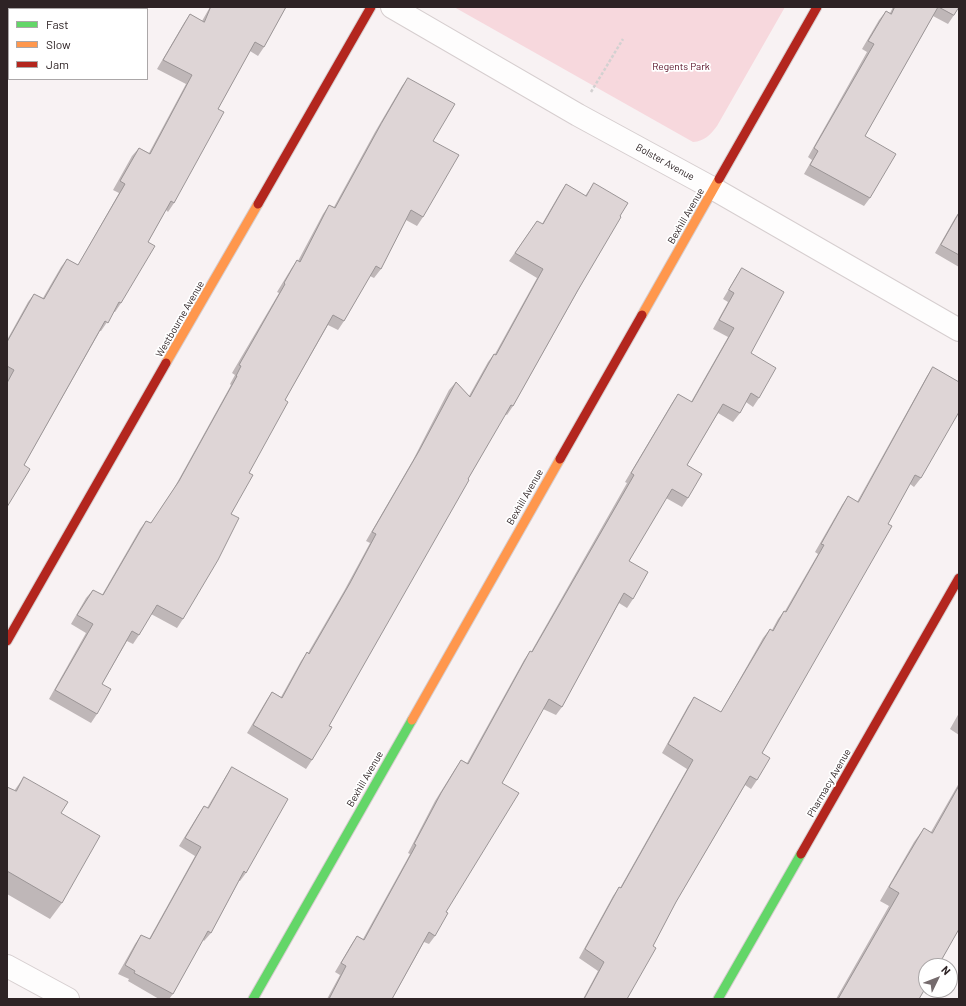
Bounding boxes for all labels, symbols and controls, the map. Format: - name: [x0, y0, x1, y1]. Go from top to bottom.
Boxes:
- legend: [8, 8, 148, 80]
- text: Fast: [46, 17, 69, 31]
- text: Slow: [46, 37, 71, 51]
- text: Jam: [46, 57, 69, 71]
- park label: Regents Park: [652, 61, 710, 73]
- street label: Bolster Avenue: [634, 141, 696, 183]
- street label: Bexhill Avenue: [665, 186, 707, 246]
- street label: Westbourne Avenue: [153, 279, 207, 359]
- street label: Bexhill Avenue: [504, 467, 546, 527]
- street label: Pharmacy Avenue: [805, 747, 853, 819]
- street label: Bexhill Avenue: [344, 749, 386, 809]
- north arrow: [918, 958, 958, 998]
- text: N: [939, 963, 954, 977]

